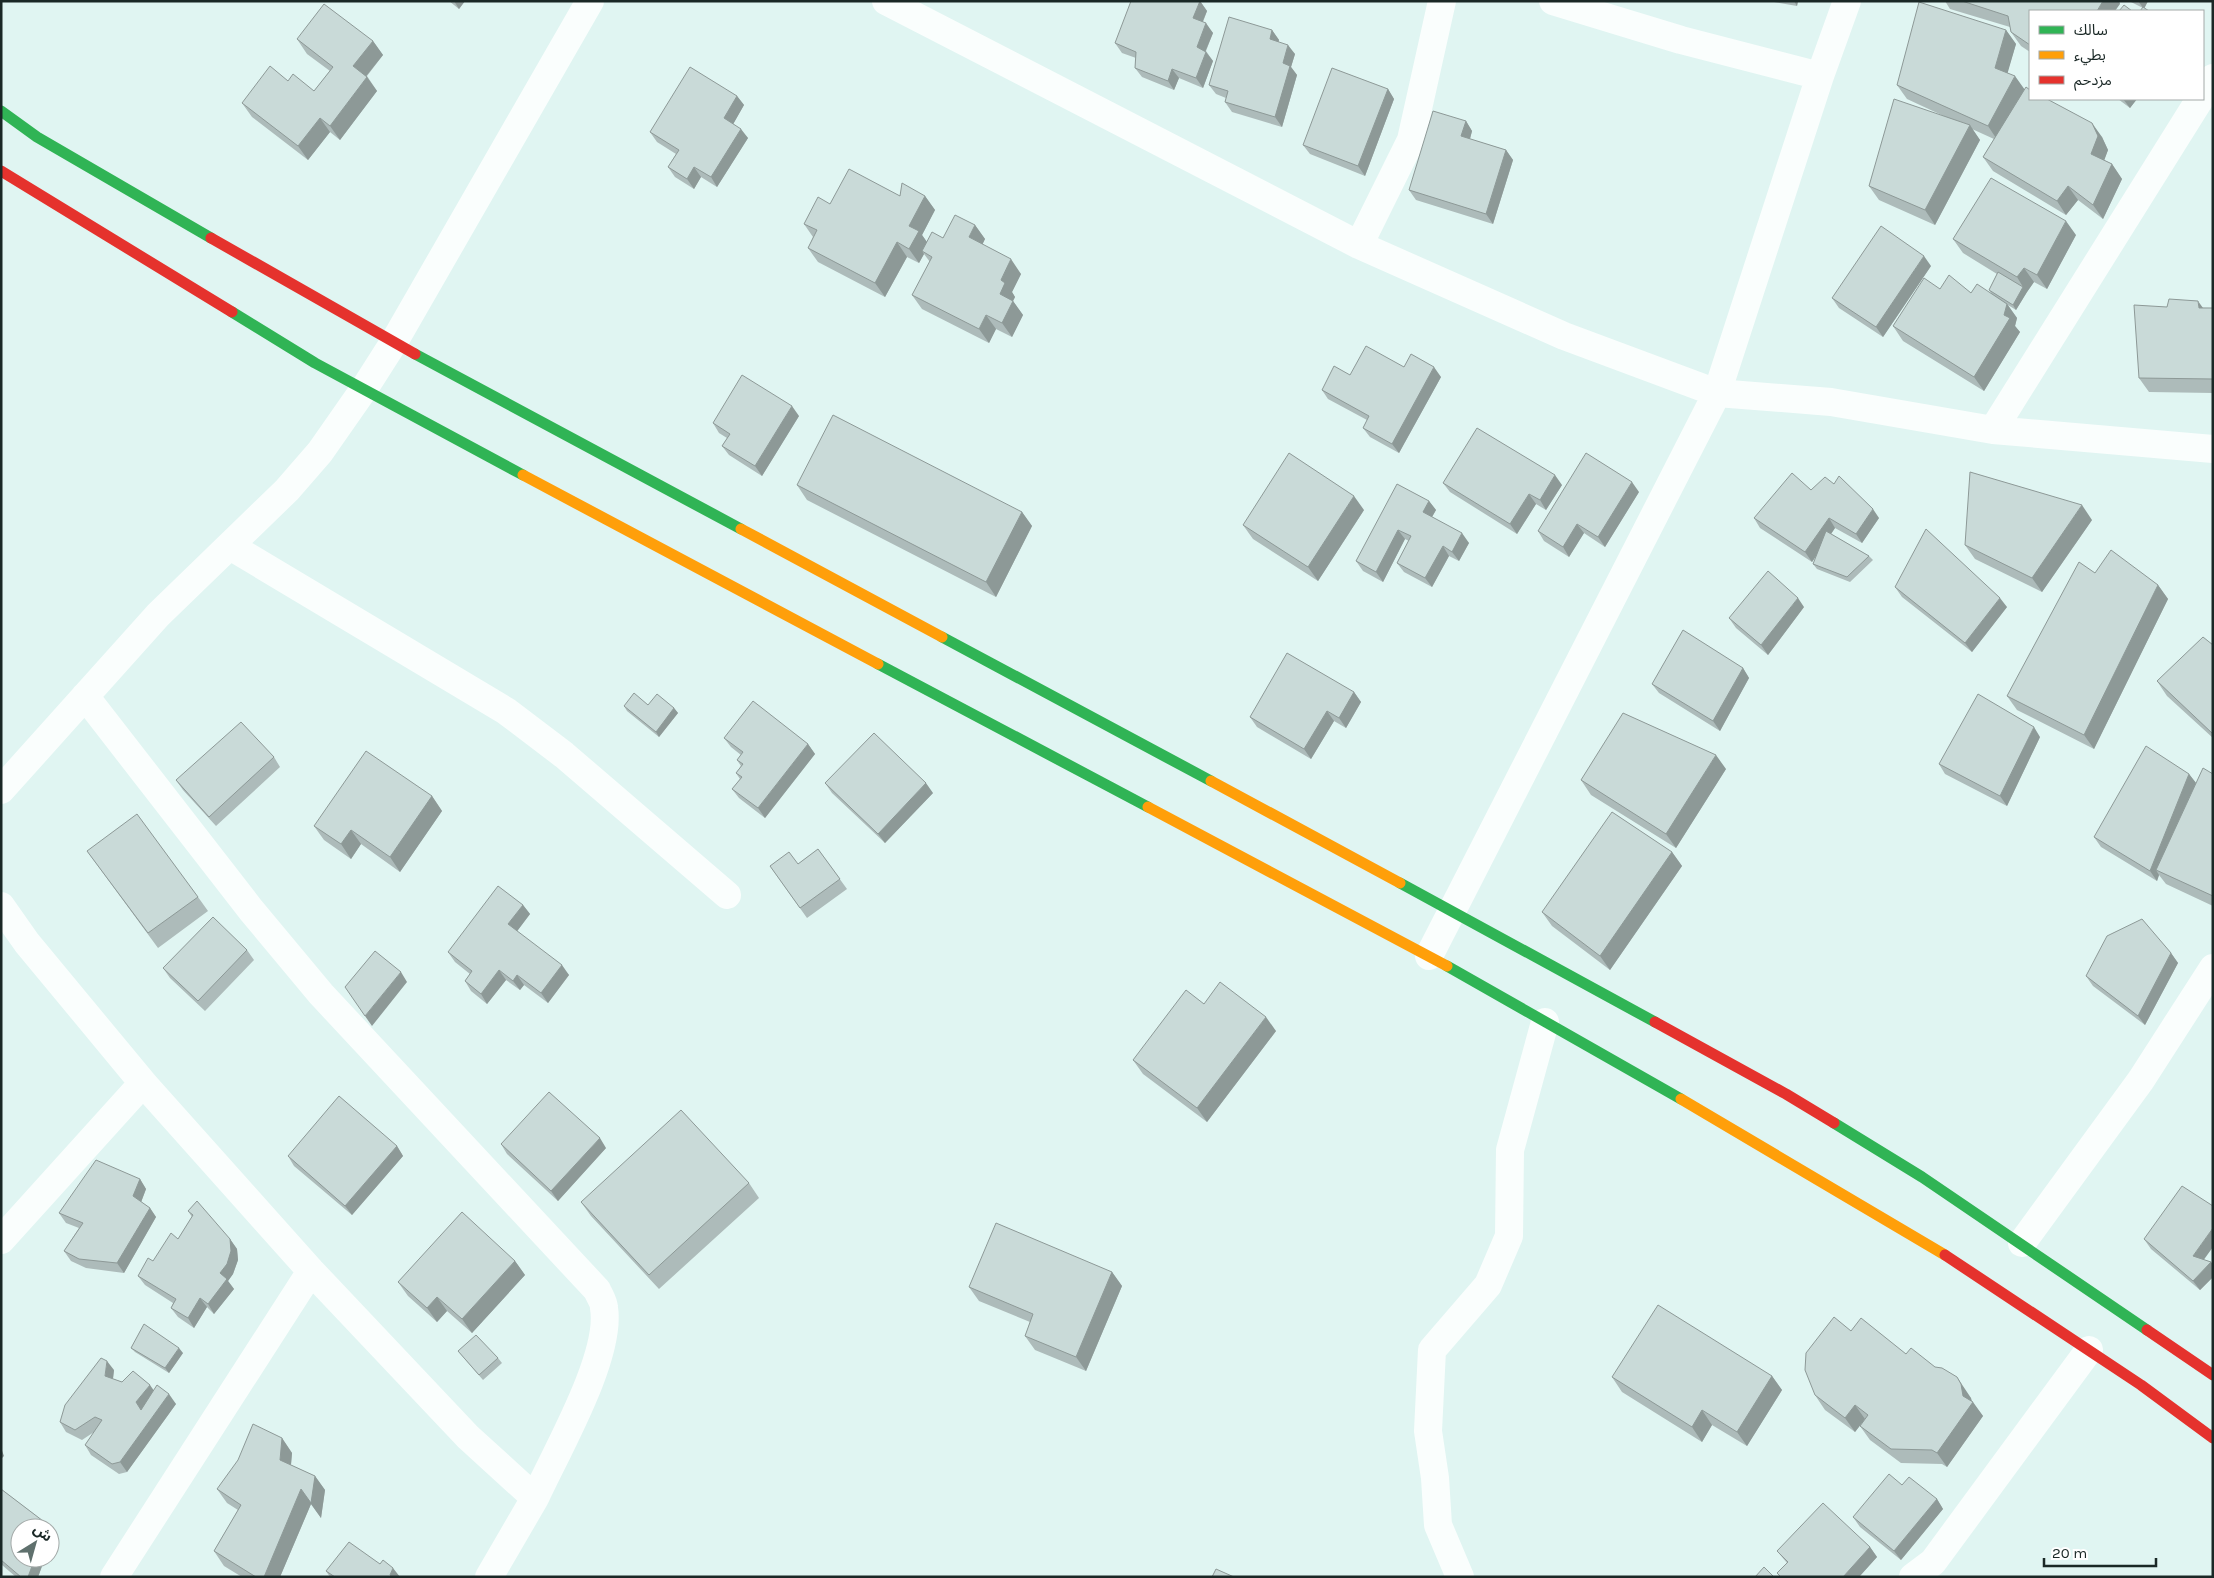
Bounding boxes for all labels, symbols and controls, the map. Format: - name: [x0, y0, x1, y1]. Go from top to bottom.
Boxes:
- legend: [2029, 10, 2204, 100]
- text: سالك: [2074, 21, 2108, 39]
- text: بطيء: [2074, 46, 2106, 66]
- text: مزدحم: [2074, 71, 2112, 91]
- north arrow: [10, 1518, 60, 1568]
- text: ش: [30, 1520, 55, 1546]
- scale bar: [2044, 1536, 2156, 1568]
- text: 20 m: [2052, 1544, 2087, 1562]

